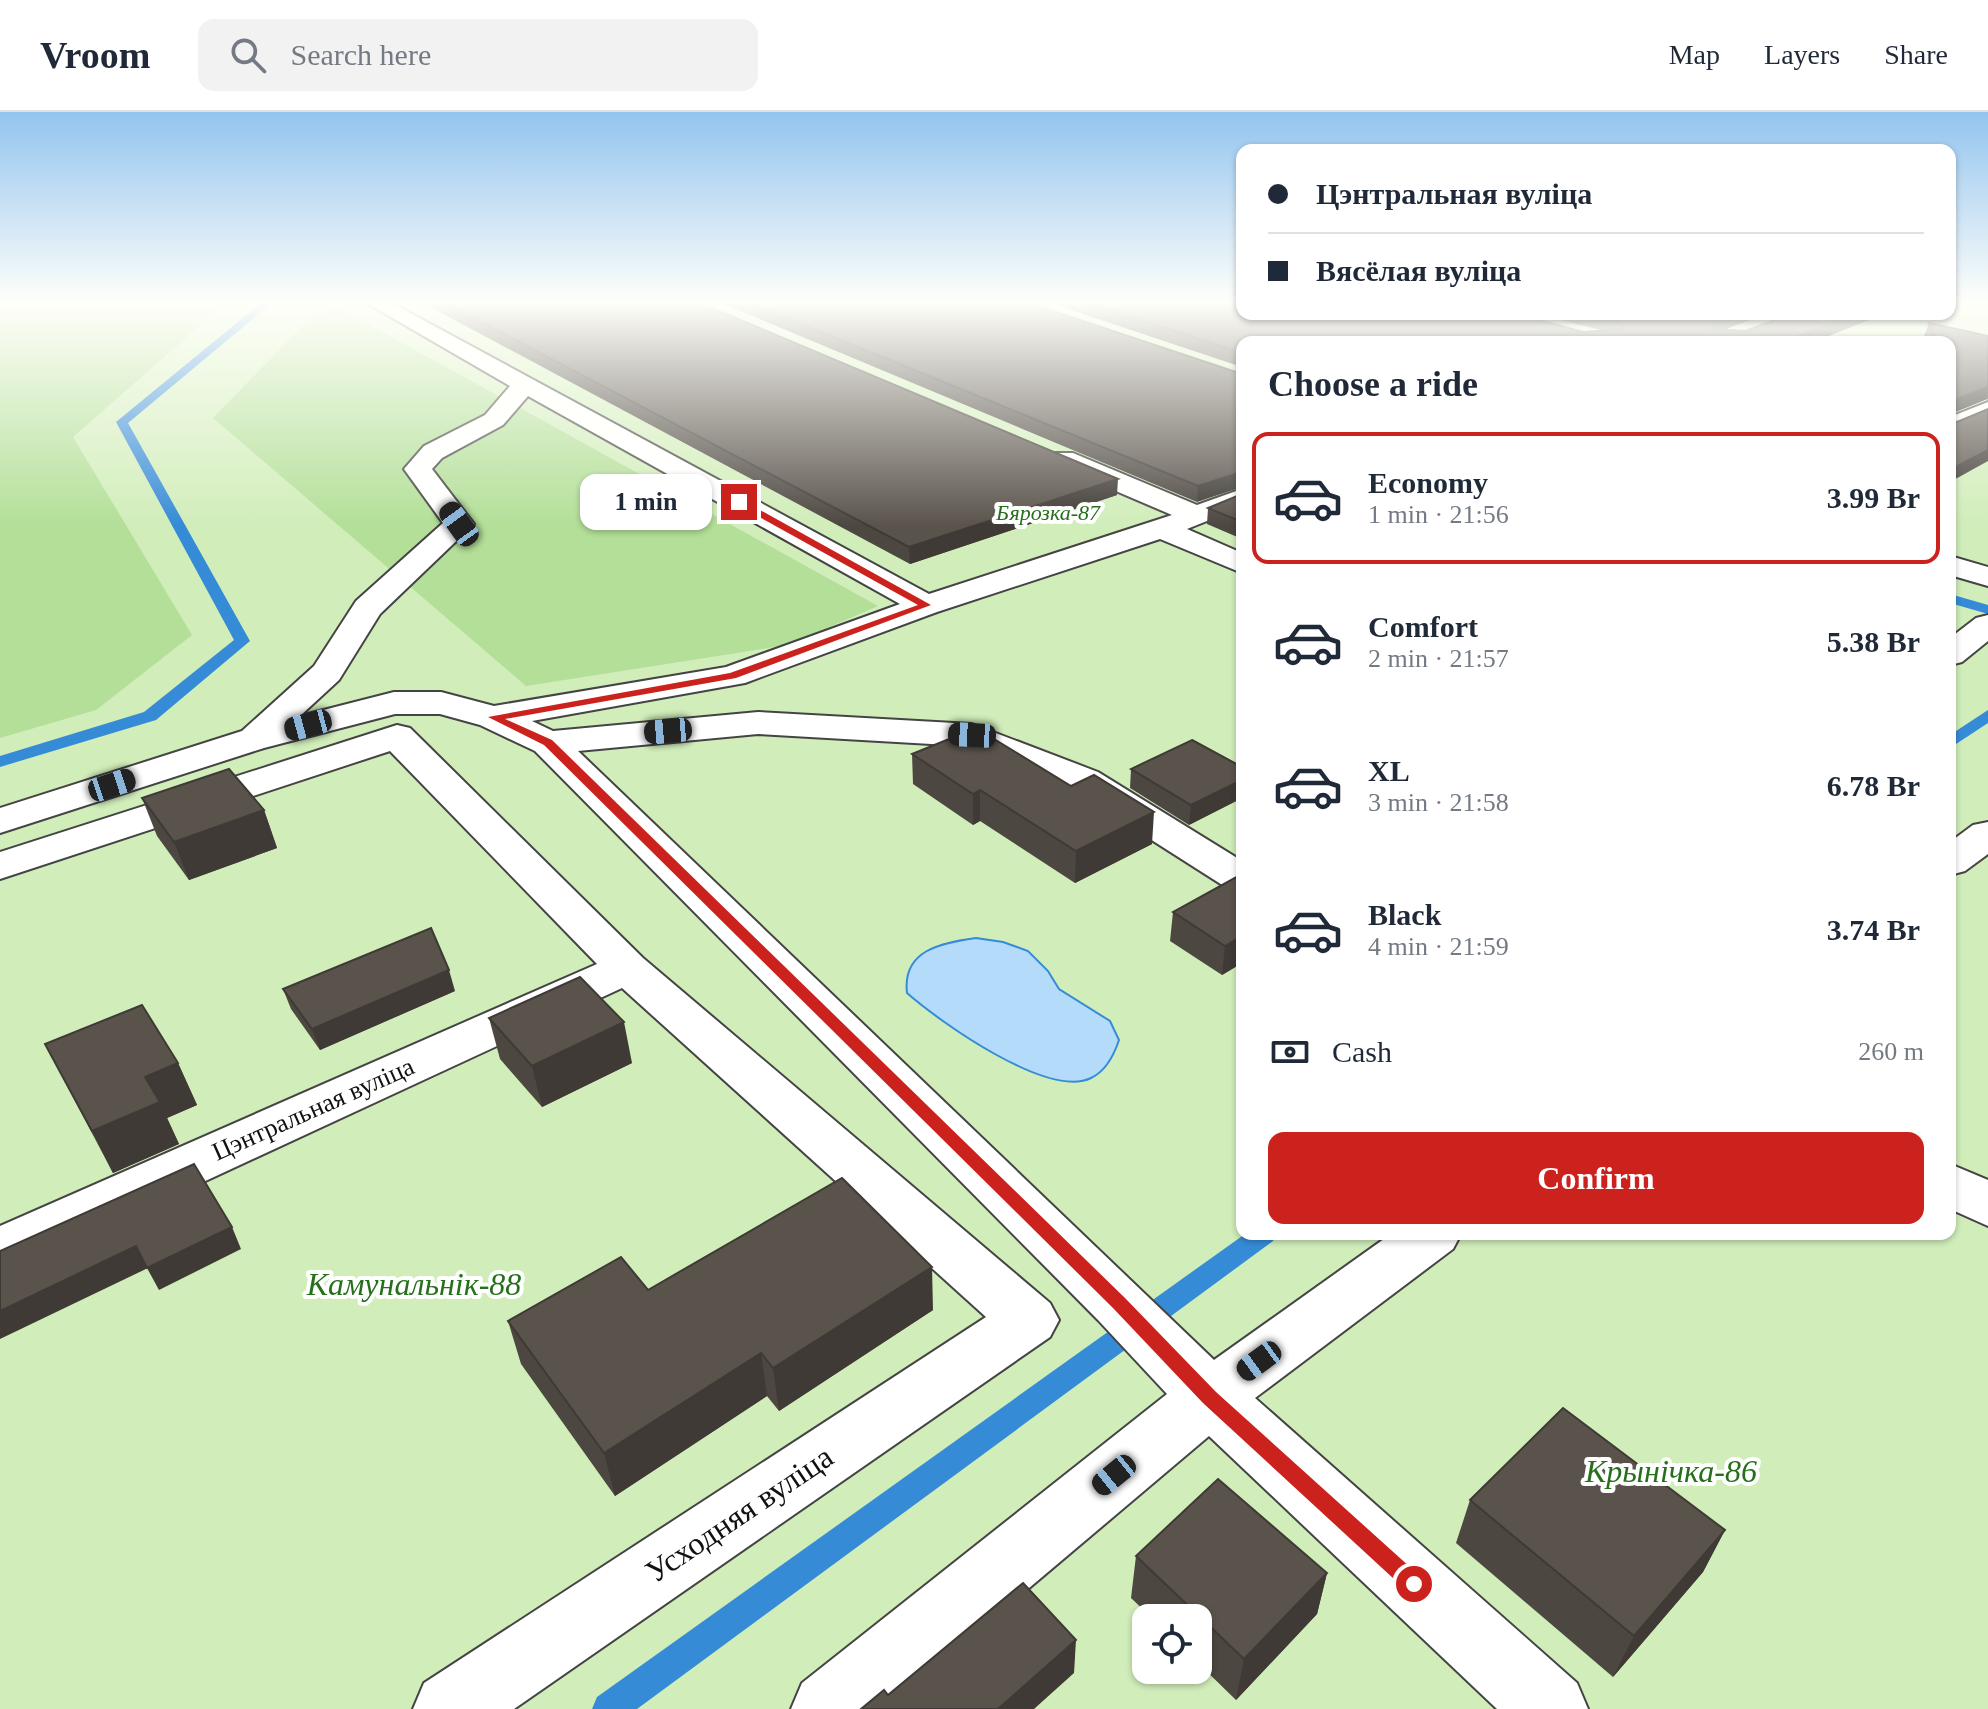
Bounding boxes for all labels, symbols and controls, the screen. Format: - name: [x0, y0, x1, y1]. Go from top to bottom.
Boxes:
- search box: [198, 19, 758, 91]
- icon: search: [226, 33, 270, 77]
- text: Vroom: [40, 34, 150, 76]
- text: Search here: [290, 38, 431, 71]
- text: Map: [1669, 39, 1720, 70]
- text: Layers: [1764, 39, 1840, 70]
- text: Share: [1884, 39, 1948, 70]
- text: Цэнтральная вуліца: [1316, 177, 1592, 210]
- text: Вясёлая вуліца: [1316, 254, 1521, 287]
- text: Choose a ride: [1268, 364, 1478, 404]
- icon: car: [1272, 462, 1344, 534]
- text: Economy: [1368, 466, 1488, 499]
- callout: 1 min: [579, 474, 711, 530]
- text: 3.99 Br: [1827, 481, 1920, 514]
- route end: [721, 484, 757, 520]
- text: 1 min: [615, 487, 677, 516]
- car: [435, 498, 483, 550]
- park label: Бярозка-87: [995, 500, 1101, 525]
- text: 1 min · 21:56: [1368, 500, 1509, 529]
- icon: car: [1272, 606, 1344, 678]
- text: Comfort: [1368, 610, 1478, 643]
- text: 5.38 Br: [1827, 625, 1920, 658]
- text: 2 min · 21:57: [1368, 644, 1509, 673]
- car: [282, 707, 334, 743]
- car: [643, 717, 693, 745]
- car: [947, 722, 997, 748]
- icon: car: [1272, 750, 1344, 822]
- text: XL: [1368, 754, 1410, 787]
- car: [85, 766, 139, 804]
- text: 6.78 Br: [1827, 769, 1920, 802]
- text: 3 min · 21:58: [1368, 788, 1509, 817]
- icon: car: [1272, 894, 1344, 966]
- text: Black: [1368, 898, 1441, 931]
- text: 3.74 Br: [1827, 913, 1920, 946]
- text: 4 min · 21:59: [1368, 932, 1509, 961]
- icon: cash: [1268, 1030, 1312, 1074]
- text: Cash: [1332, 1035, 1392, 1068]
- text: 260 m: [1858, 1037, 1924, 1066]
- street label: Цэнтральная вуліца: [208, 1051, 419, 1167]
- button: Confirm: [1268, 1132, 1924, 1224]
- park label: Камунальнік-88: [306, 1266, 521, 1302]
- car: [1233, 1337, 1285, 1385]
- street label: Усходняя вуліца: [639, 1438, 839, 1590]
- car: [1088, 1451, 1140, 1499]
- park label: Крынічка-86: [1584, 1453, 1757, 1489]
- route start: [1396, 1566, 1432, 1602]
- map controls: [1132, 1604, 1212, 1684]
- button: locate: [1132, 1604, 1212, 1684]

